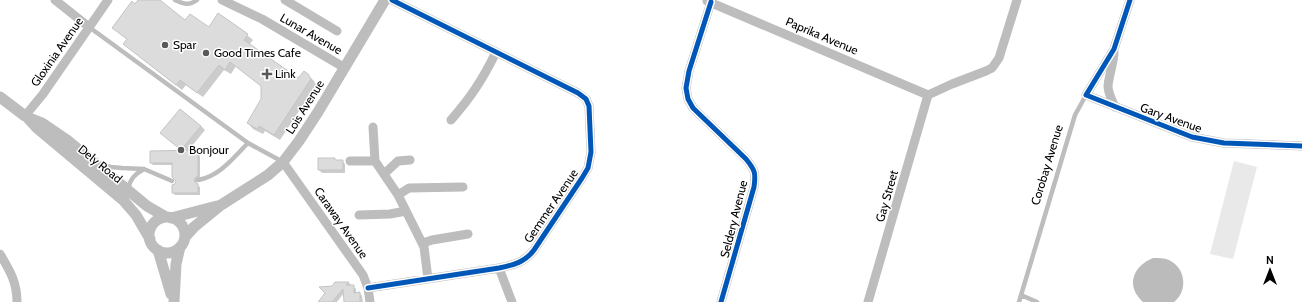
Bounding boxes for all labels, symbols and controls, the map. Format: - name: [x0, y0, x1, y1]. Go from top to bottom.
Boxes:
- street label: Lunar Avenue: [278, 10, 345, 57]
- street label: Gloxinia Avenue: [27, 14, 86, 89]
- street label: Paprika Avenue: [784, 14, 861, 58]
- place label: Spar: [173, 37, 196, 52]
- marker: Spar: [160, 40, 170, 50]
- place label: Good Times Cafe: [214, 45, 301, 60]
- marker: Good Times Cafe: [201, 48, 211, 58]
- place label: Link: [275, 66, 296, 81]
- marker: Link: [262, 69, 272, 79]
- street label: Lois Avenue: [282, 77, 327, 136]
- street label: Gary Avenue: [1138, 99, 1204, 136]
- street label: Corobay Avenue: [1027, 123, 1066, 207]
- street label: Dely Road: [75, 141, 125, 186]
- place label: Bonjour: [189, 142, 229, 157]
- marker: Bonjour: [176, 145, 186, 155]
- street label: Gemmer Avenue: [520, 166, 581, 246]
- street label: Gay Street: [872, 168, 901, 223]
- street label: Seldery Avenue: [717, 179, 750, 259]
- street label: Caraway Avenue: [311, 184, 371, 261]
- north arrow: [1250, 250, 1290, 290]
- text: N: [1266, 253, 1274, 267]

